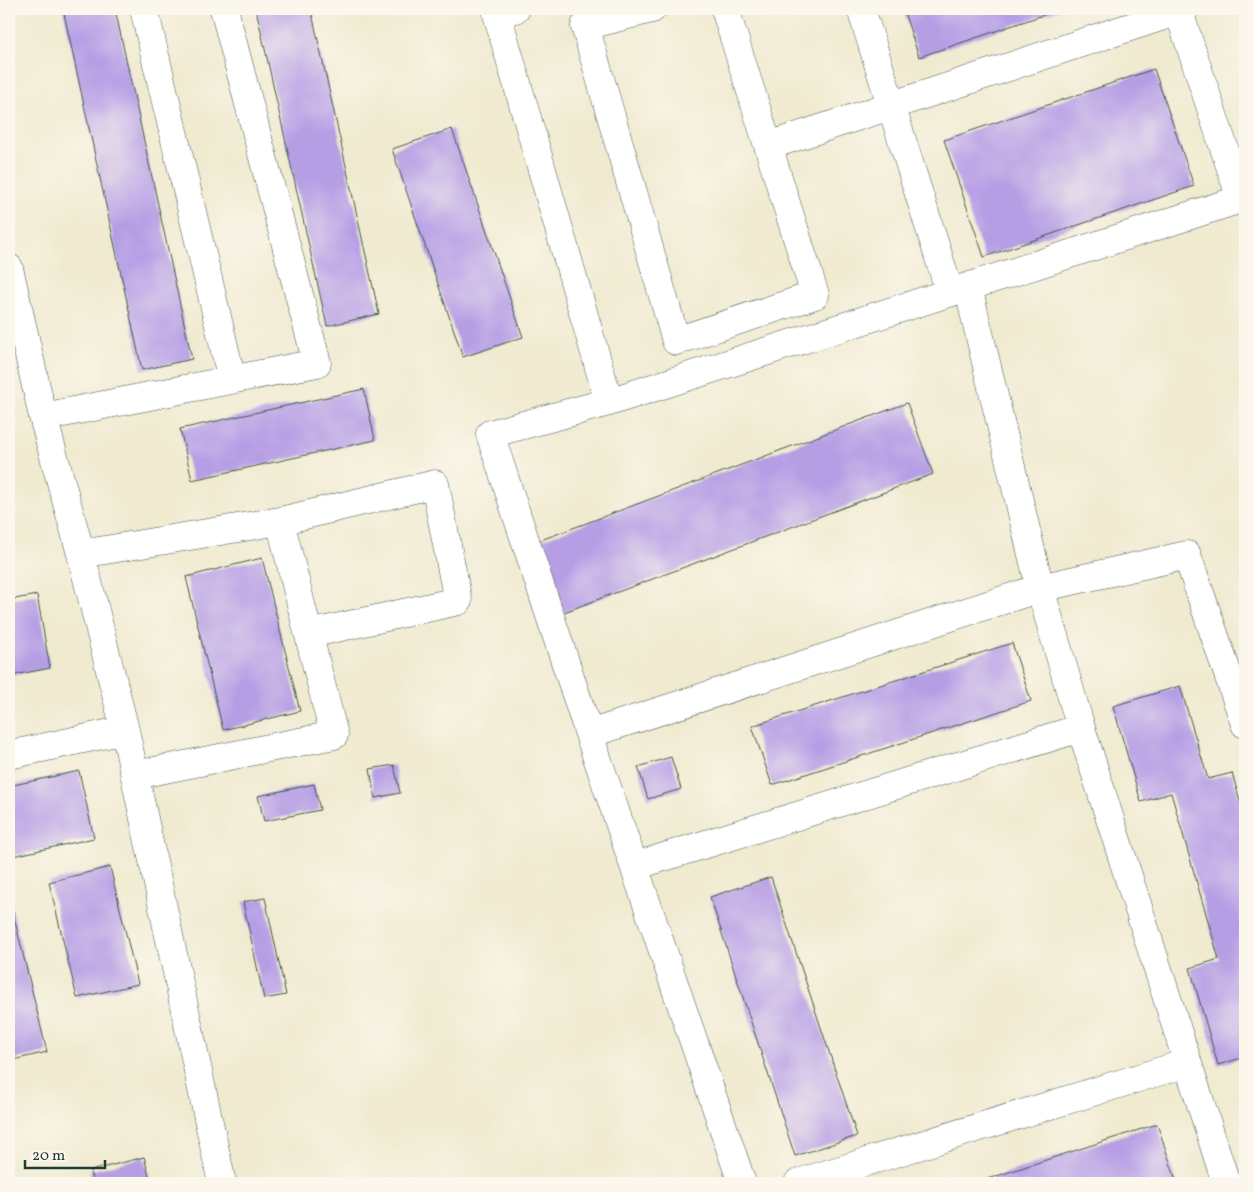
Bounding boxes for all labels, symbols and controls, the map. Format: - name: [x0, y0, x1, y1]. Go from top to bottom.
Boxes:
- scale bar: [25, 1137, 105, 1169]
- text: 20 m: [32, 1146, 65, 1167]

